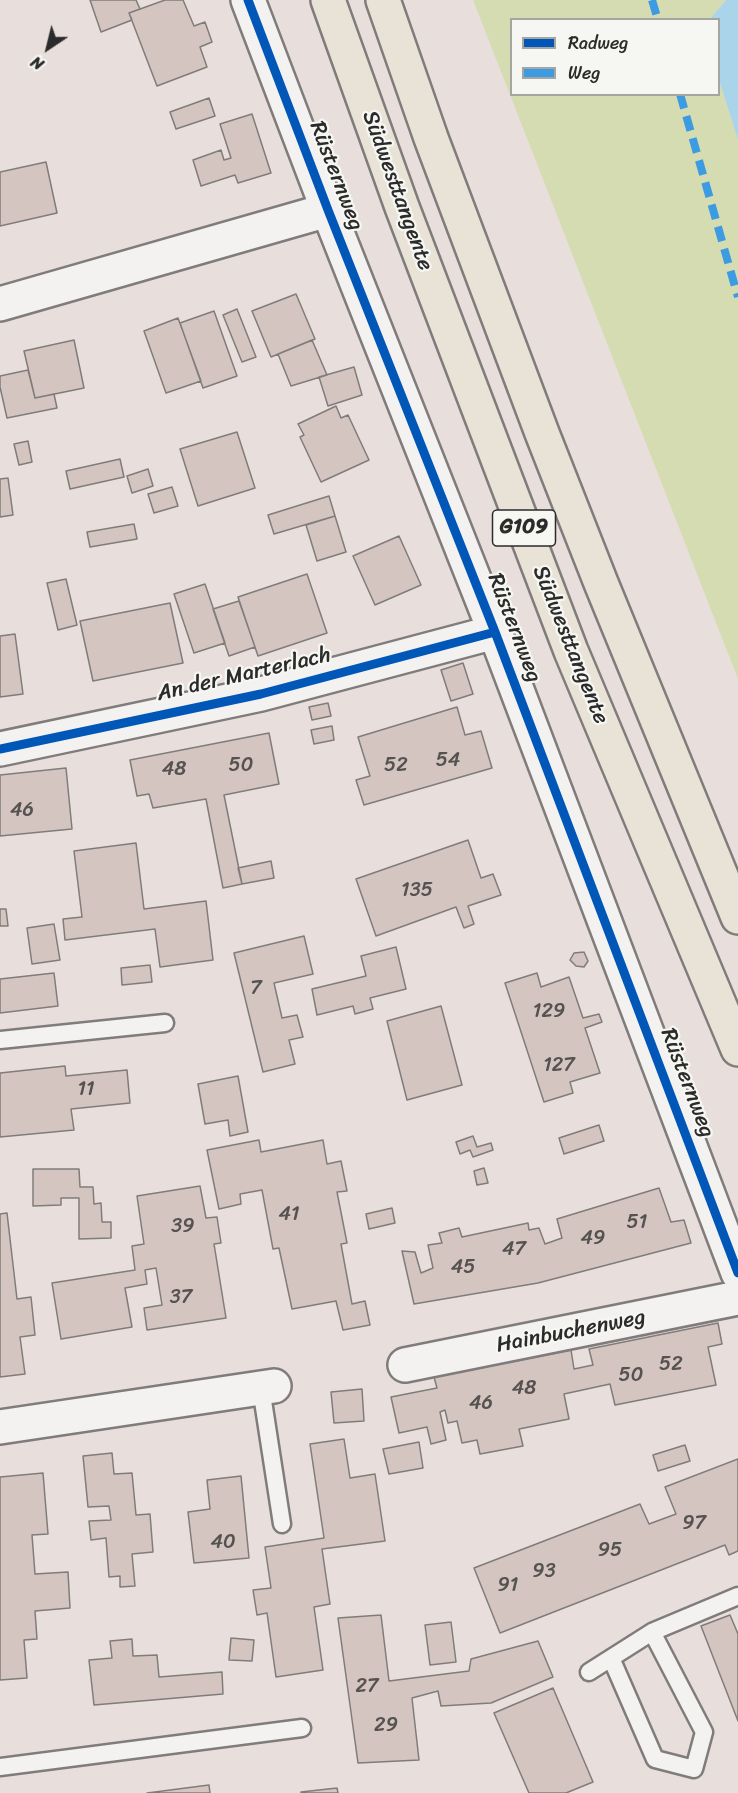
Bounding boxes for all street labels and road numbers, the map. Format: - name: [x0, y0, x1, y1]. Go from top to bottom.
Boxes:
- street label: Südwesttangente: [356, 107, 438, 275]
- street label: Rüsternweg: [303, 118, 369, 234]
- road number: G109: [492, 510, 556, 546]
- street label: Südwesttangente: [526, 562, 614, 728]
- street label: Rüsternweg: [481, 570, 547, 686]
- street label: An der Marterlach: [155, 642, 333, 708]
- street label: Rüsternweg: [654, 1025, 720, 1141]
- street label: Hainbuchenweg: [494, 1305, 648, 1359]

